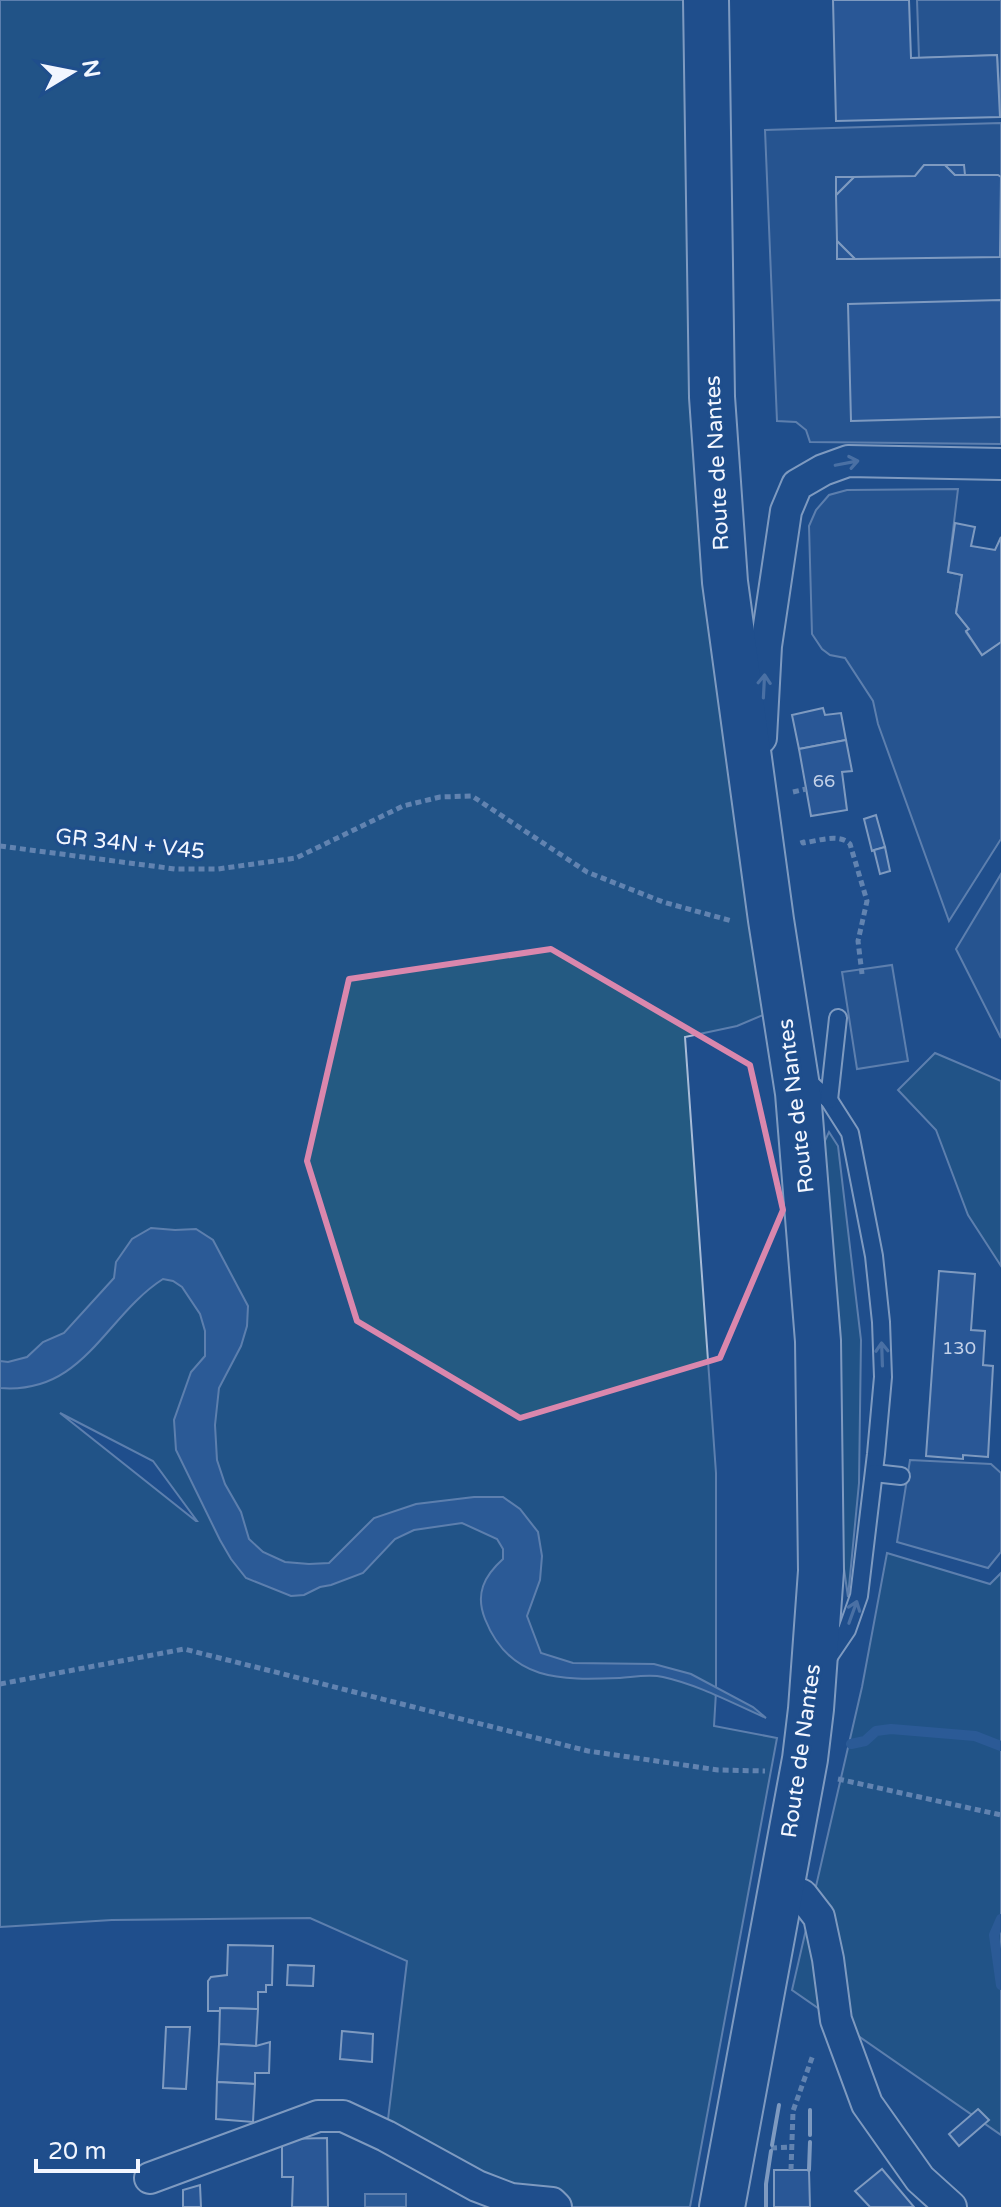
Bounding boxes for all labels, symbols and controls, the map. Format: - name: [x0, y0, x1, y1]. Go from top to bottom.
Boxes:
- north arrow: [32, 32, 112, 112]
- text: N: [76, 58, 105, 80]
- street label: Route de Nantes: [699, 375, 735, 551]
- one-way arrow: [833, 455, 859, 470]
- one-way arrow: [757, 673, 772, 700]
- house number: 66: [813, 770, 835, 792]
- street label: GR 34N + V45: [54, 823, 206, 865]
- street label: Route de Nantes: [772, 1017, 820, 1195]
- house number: 130: [942, 1337, 976, 1359]
- one-way arrow: [875, 1341, 890, 1368]
- one-way arrow: [847, 1600, 861, 1625]
- street label: Route de Nantes: [776, 1662, 826, 1840]
- scale bar: [36, 2123, 138, 2173]
- text: 20 m: [48, 2137, 106, 2166]

